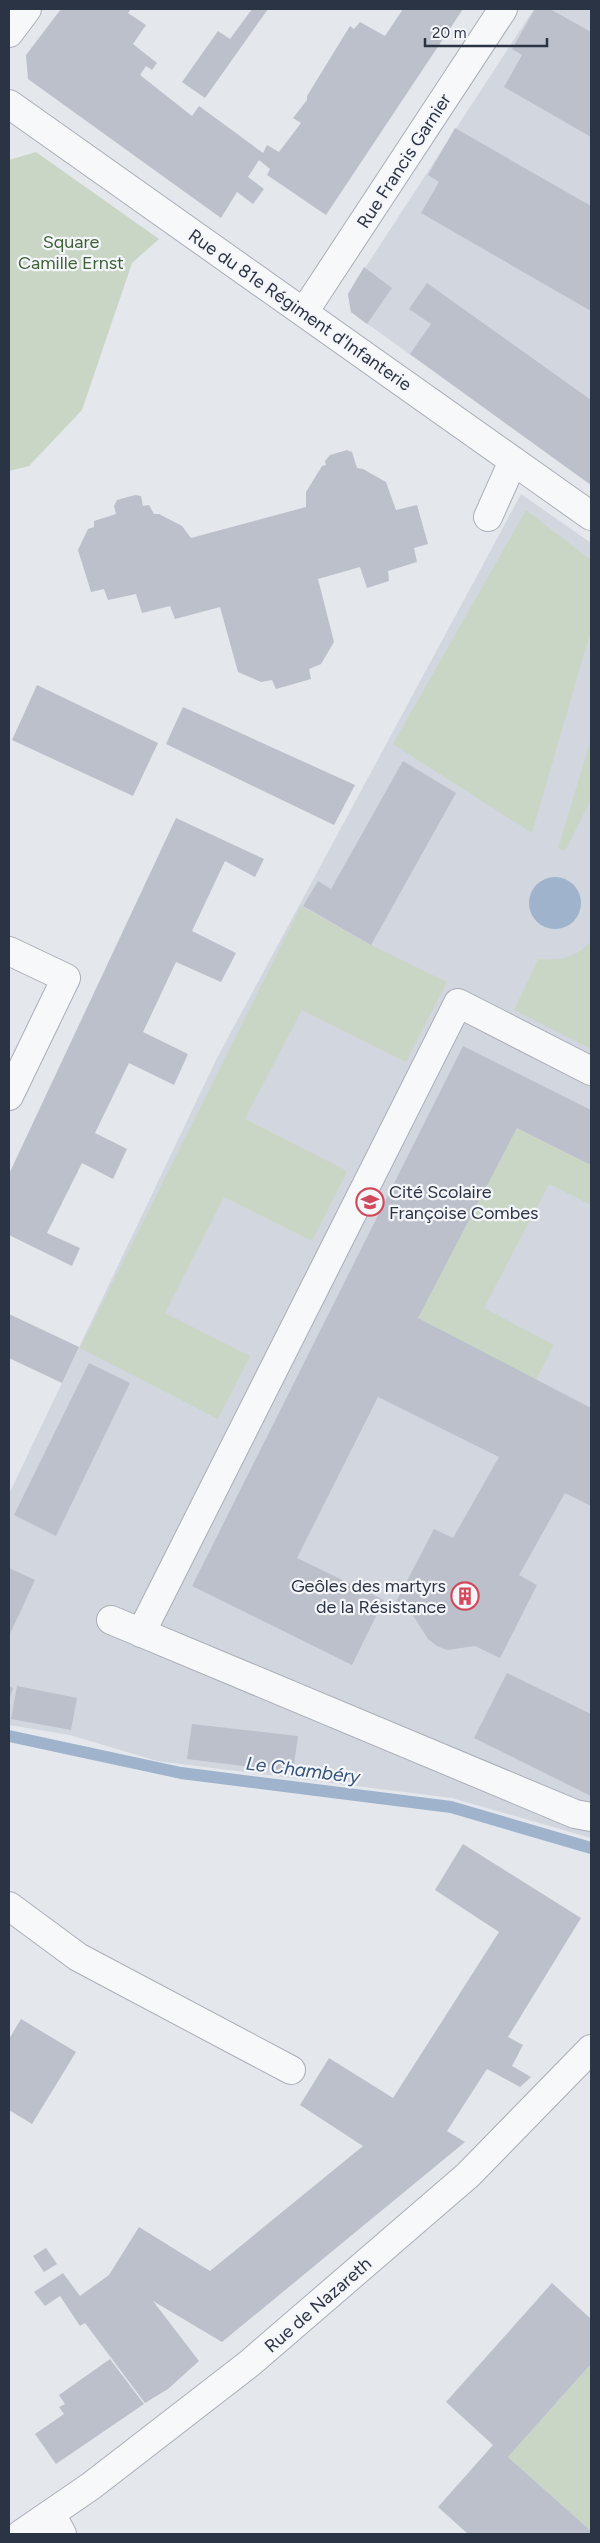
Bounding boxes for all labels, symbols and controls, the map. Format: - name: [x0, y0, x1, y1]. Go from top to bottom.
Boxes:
- scale bar: [425, 15, 548, 47]
- text: 20 m: [432, 24, 466, 42]
- street label: Rue Francis Garnier: [352, 89, 456, 233]
- street label: Rue du 81e Régiment d'Infanterie: [184, 224, 416, 396]
- park label: Square Camille Ernst: [18, 231, 124, 274]
- place label: Cité Scolaire Françoise Combes: [389, 1181, 538, 1224]
- school or university icon: Cité Scolaire Françoise Combes: [355, 1187, 385, 1217]
- place label: Geôles des martyrs de la Résistance: [291, 1575, 446, 1618]
- building icon: Geôles des martyrs de la Résistance: [450, 1581, 480, 1611]
- water label: Le Chambéry: [245, 1752, 362, 1789]
- street label: Rue de Nazareth: [260, 2253, 376, 2357]

